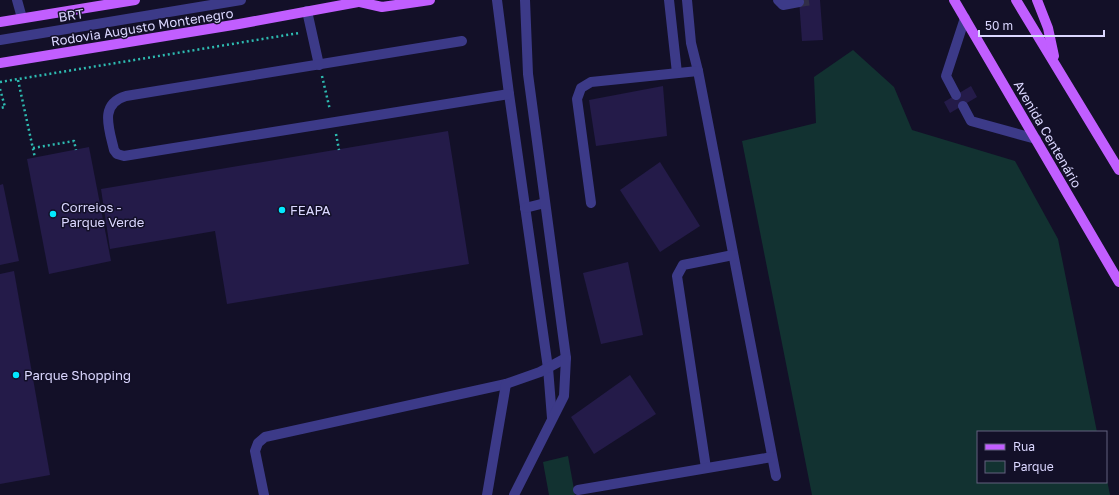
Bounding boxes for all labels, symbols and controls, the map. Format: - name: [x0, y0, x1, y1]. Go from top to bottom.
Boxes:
- street label: Rodovia Augusto Montenegro: [50, 5, 235, 49]
- street label: BRT: [57, 5, 85, 25]
- scale bar: [979, 12, 1104, 38]
- text: 50 m: [985, 18, 1013, 33]
- street label: Avenida Centenário: [1011, 77, 1085, 191]
- place label: Correios - Parque Verde: [61, 199, 144, 230]
- place label: FEAPA: [290, 202, 331, 218]
- marker: FEAPA: [277, 205, 287, 215]
- marker: Correios - Parque Verde: [48, 209, 58, 219]
- place label: Parque Shopping: [24, 367, 131, 383]
- marker: Parque Shopping: [11, 370, 21, 380]
- legend: [977, 431, 1107, 483]
- text: Rua: [1013, 439, 1035, 454]
- text: Parque: [1013, 459, 1054, 474]

